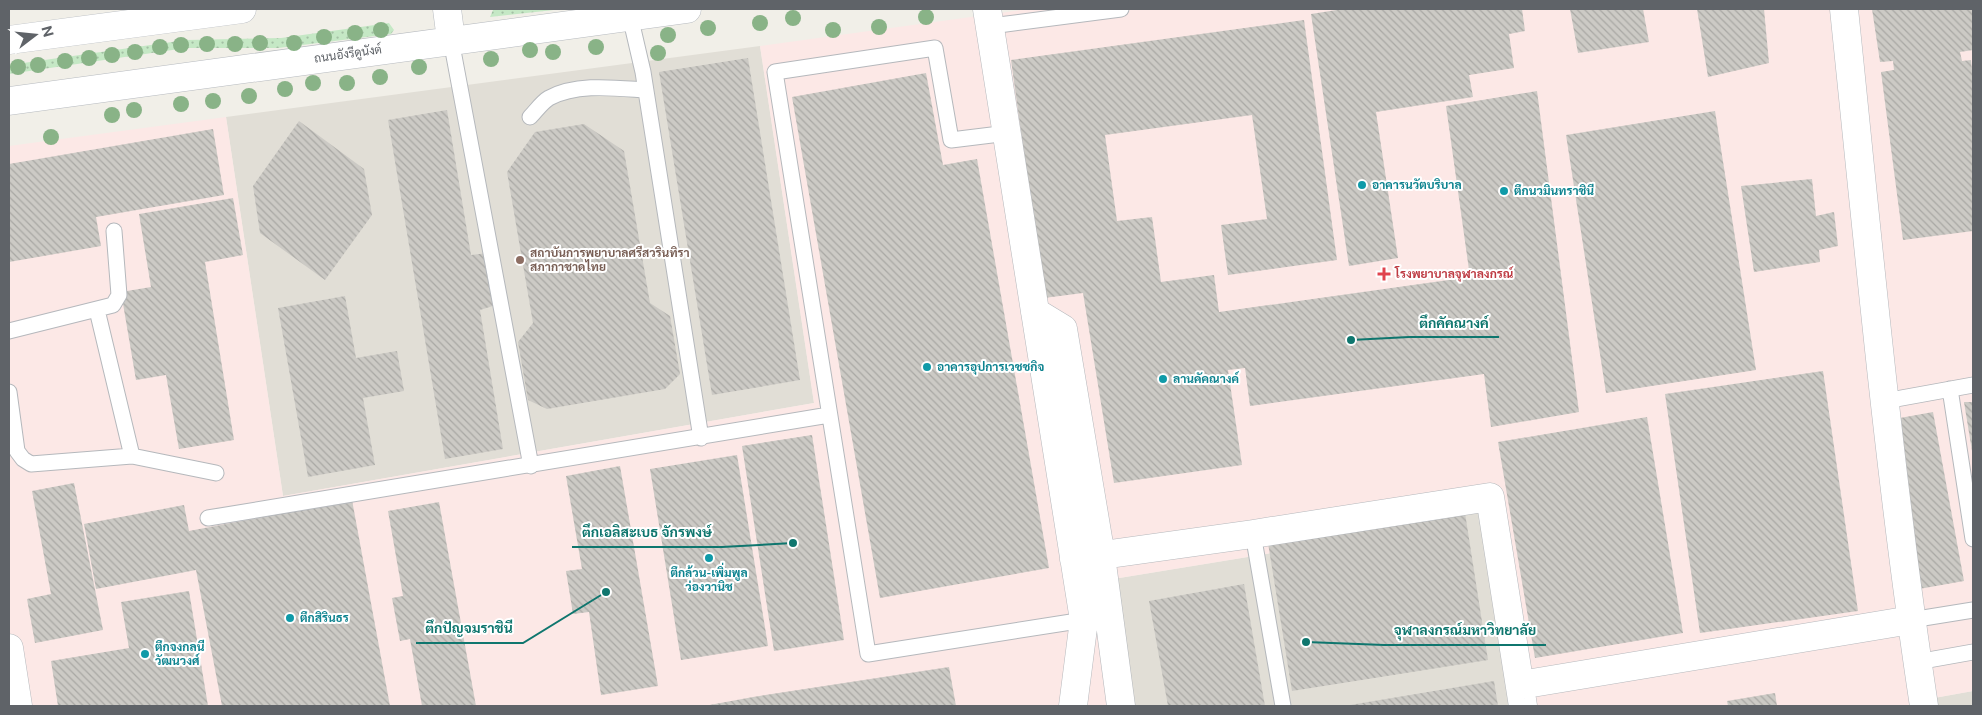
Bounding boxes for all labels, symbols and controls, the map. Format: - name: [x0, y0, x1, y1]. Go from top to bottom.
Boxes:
- north arrow: [10, 10, 60, 60]
- text: N: [38, 24, 57, 39]
- street label: ถนนอังรีดูนังต์: [313, 41, 383, 67]
- place label: อาคารนวัตบริบาล: [1372, 178, 1462, 192]
- marker: อาคารนวัตบริบาล: [1356, 179, 1368, 191]
- place label: ตึกนวมินทราชินี: [1514, 183, 1594, 198]
- marker: ตึกนวมินทราชินี: [1498, 185, 1510, 197]
- place label: สถาบันการพยาบาลศรีสวรินทิรา สภากาชาดไทย: [530, 245, 690, 274]
- marker: สถาบันการพยาบาลศรีสวรินทิรา สภากาชาดไทย: [514, 254, 526, 266]
- place label: โรงพยาบาลจุฬาลงกรณ์: [1394, 266, 1514, 282]
- marker: โรงพยาบาลจุฬาลงกรณ์: [1377, 267, 1391, 281]
- callout: ตึกคัคณางค์: [1409, 308, 1499, 337]
- text: ตึกคัคณางค์: [1419, 314, 1490, 331]
- place label: อาคารอุปการเวชชกิจ: [937, 360, 1045, 375]
- marker: อาคารอุปการเวชชกิจ: [921, 361, 933, 373]
- place label: ลานคัคณางค์: [1173, 371, 1240, 386]
- marker: ลานคัคณางค์: [1157, 373, 1169, 385]
- callout: ตึกเอลิสะเบธ จักรพงษ์: [572, 518, 722, 547]
- text: ตึกเอลิสะเบธ จักรพงษ์: [582, 523, 713, 540]
- marker: ตึกล้วน-เพิ่มพูล ว่องวานิช: [703, 552, 715, 564]
- place label: ตึกล้วน-เพิ่มพูล ว่องวานิช: [670, 562, 748, 594]
- place label: ตึกสิรินธร: [300, 611, 349, 625]
- marker: ตึกสิรินธร: [284, 612, 296, 624]
- callout: ตึกปัญจมราชินี: [416, 614, 523, 643]
- callout: จุฬาลงกรณ์มหาวิทยาลัย: [1384, 616, 1546, 645]
- text: ตึกปัญจมราชินี: [425, 619, 513, 637]
- text: จุฬาลงกรณ์มหาวิทยาลัย: [1394, 621, 1536, 641]
- place label: ตึกจงกลนี วัฒนวงศ์: [155, 639, 205, 668]
- marker: ตึกจงกลนี วัฒนวงศ์: [139, 648, 151, 660]

